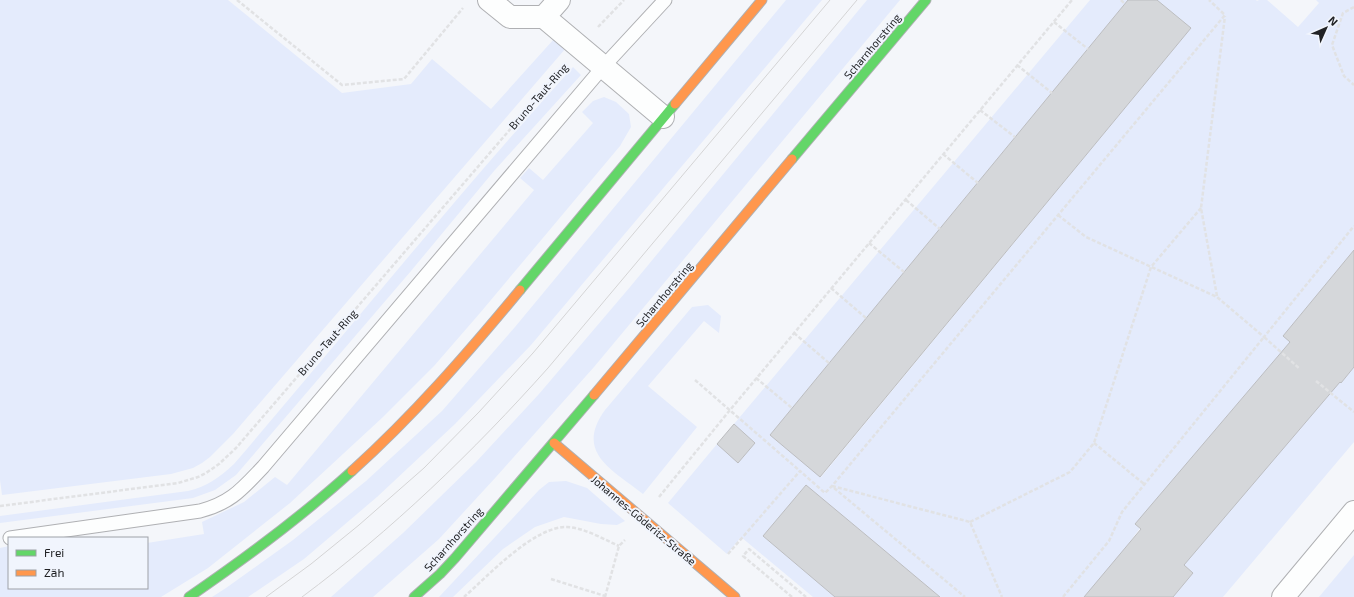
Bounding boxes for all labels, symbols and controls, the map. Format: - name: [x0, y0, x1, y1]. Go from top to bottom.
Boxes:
- north arrow: [1306, 8, 1346, 48]
- street label: Scharnhorstring: [841, 11, 903, 81]
- text: N: [1326, 13, 1341, 28]
- street label: Bruno-Taut-Ring: [506, 60, 570, 132]
- street label: Scharnhorstring: [633, 259, 695, 329]
- street label: Bruno-Taut-Ring: [295, 306, 359, 378]
- street label: Johannes-Göderitz-Straße: [589, 472, 699, 568]
- street label: Scharnhorstring: [421, 504, 485, 574]
- legend: [8, 537, 148, 589]
- text: Frei: [44, 545, 64, 559]
- text: Zäh: [44, 565, 64, 579]

